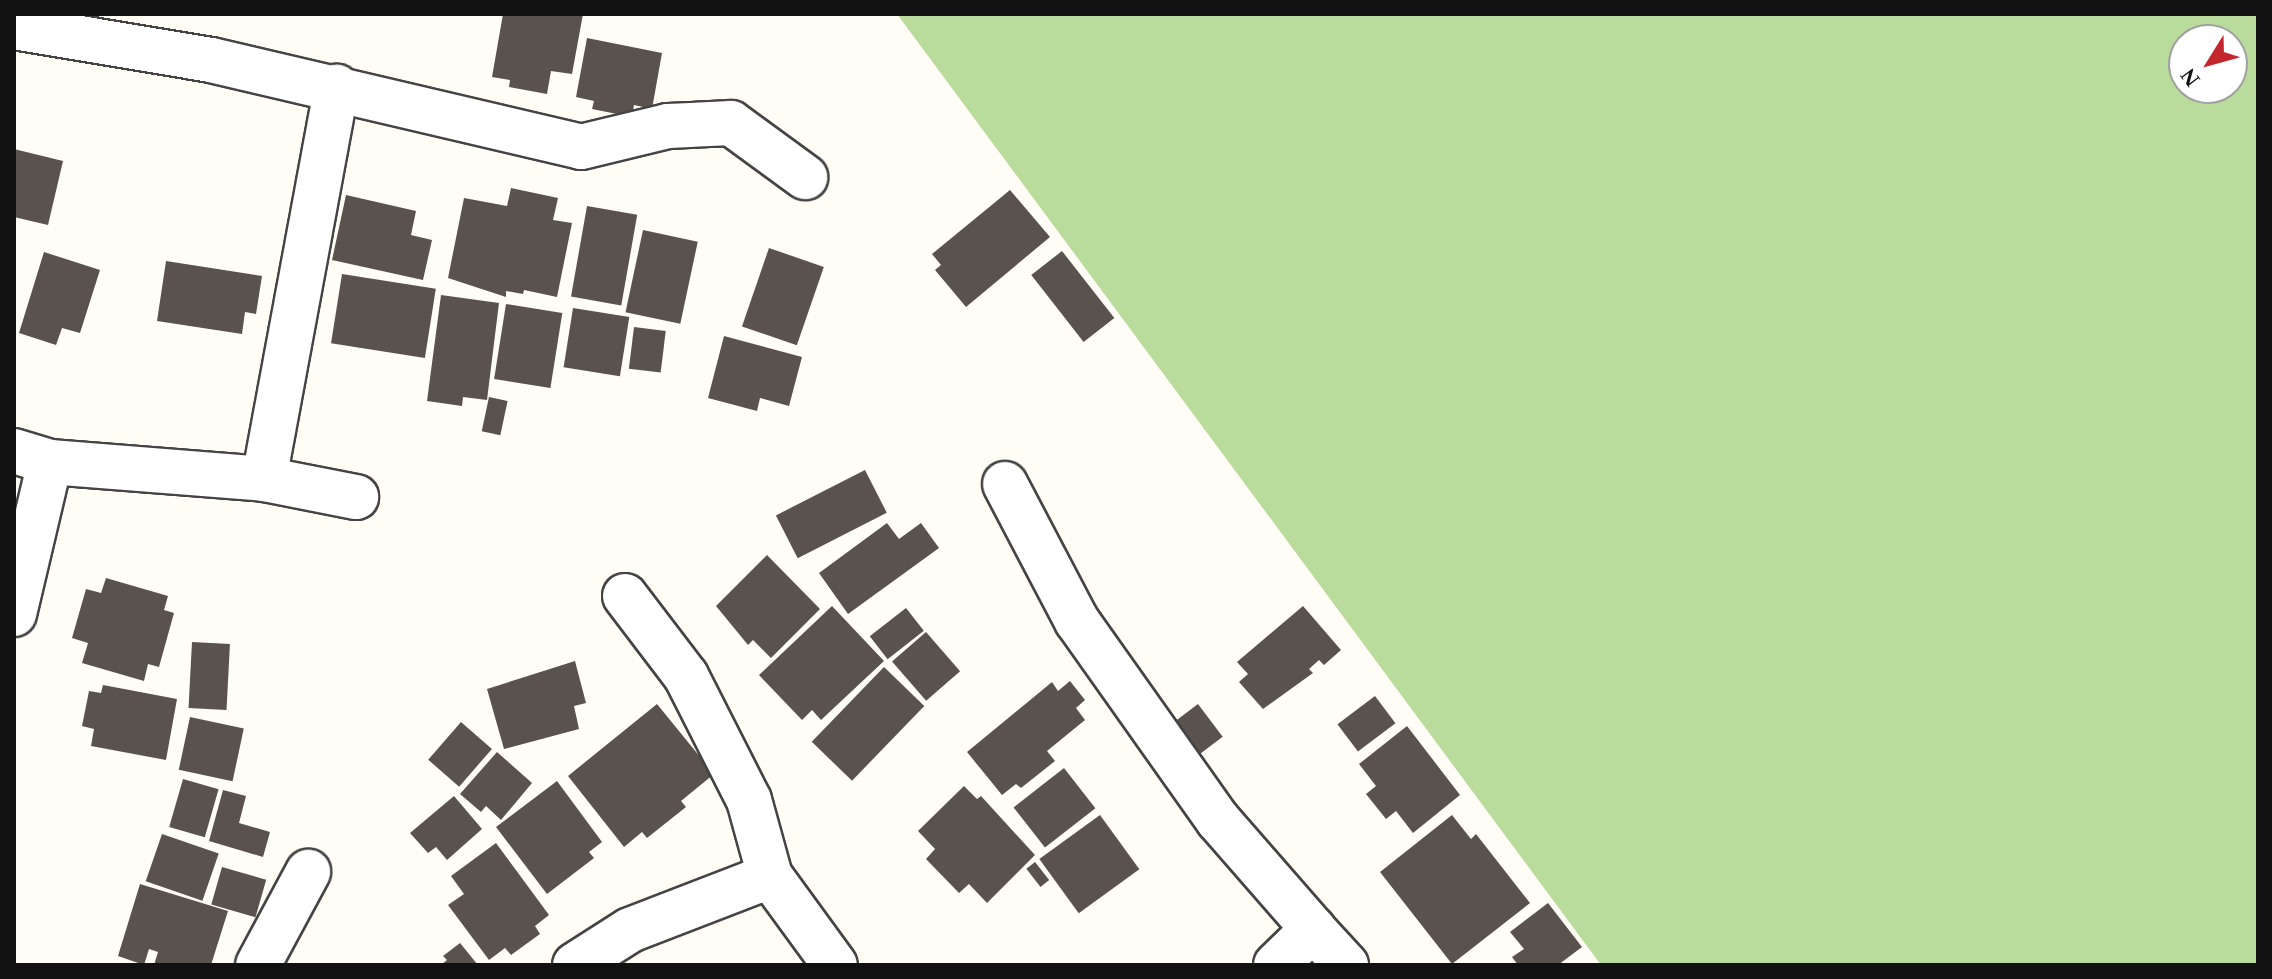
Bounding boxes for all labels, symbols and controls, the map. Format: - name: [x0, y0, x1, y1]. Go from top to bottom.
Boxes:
- north arrow: [2168, 24, 2248, 104]
- text: N: [2175, 64, 2205, 91]

